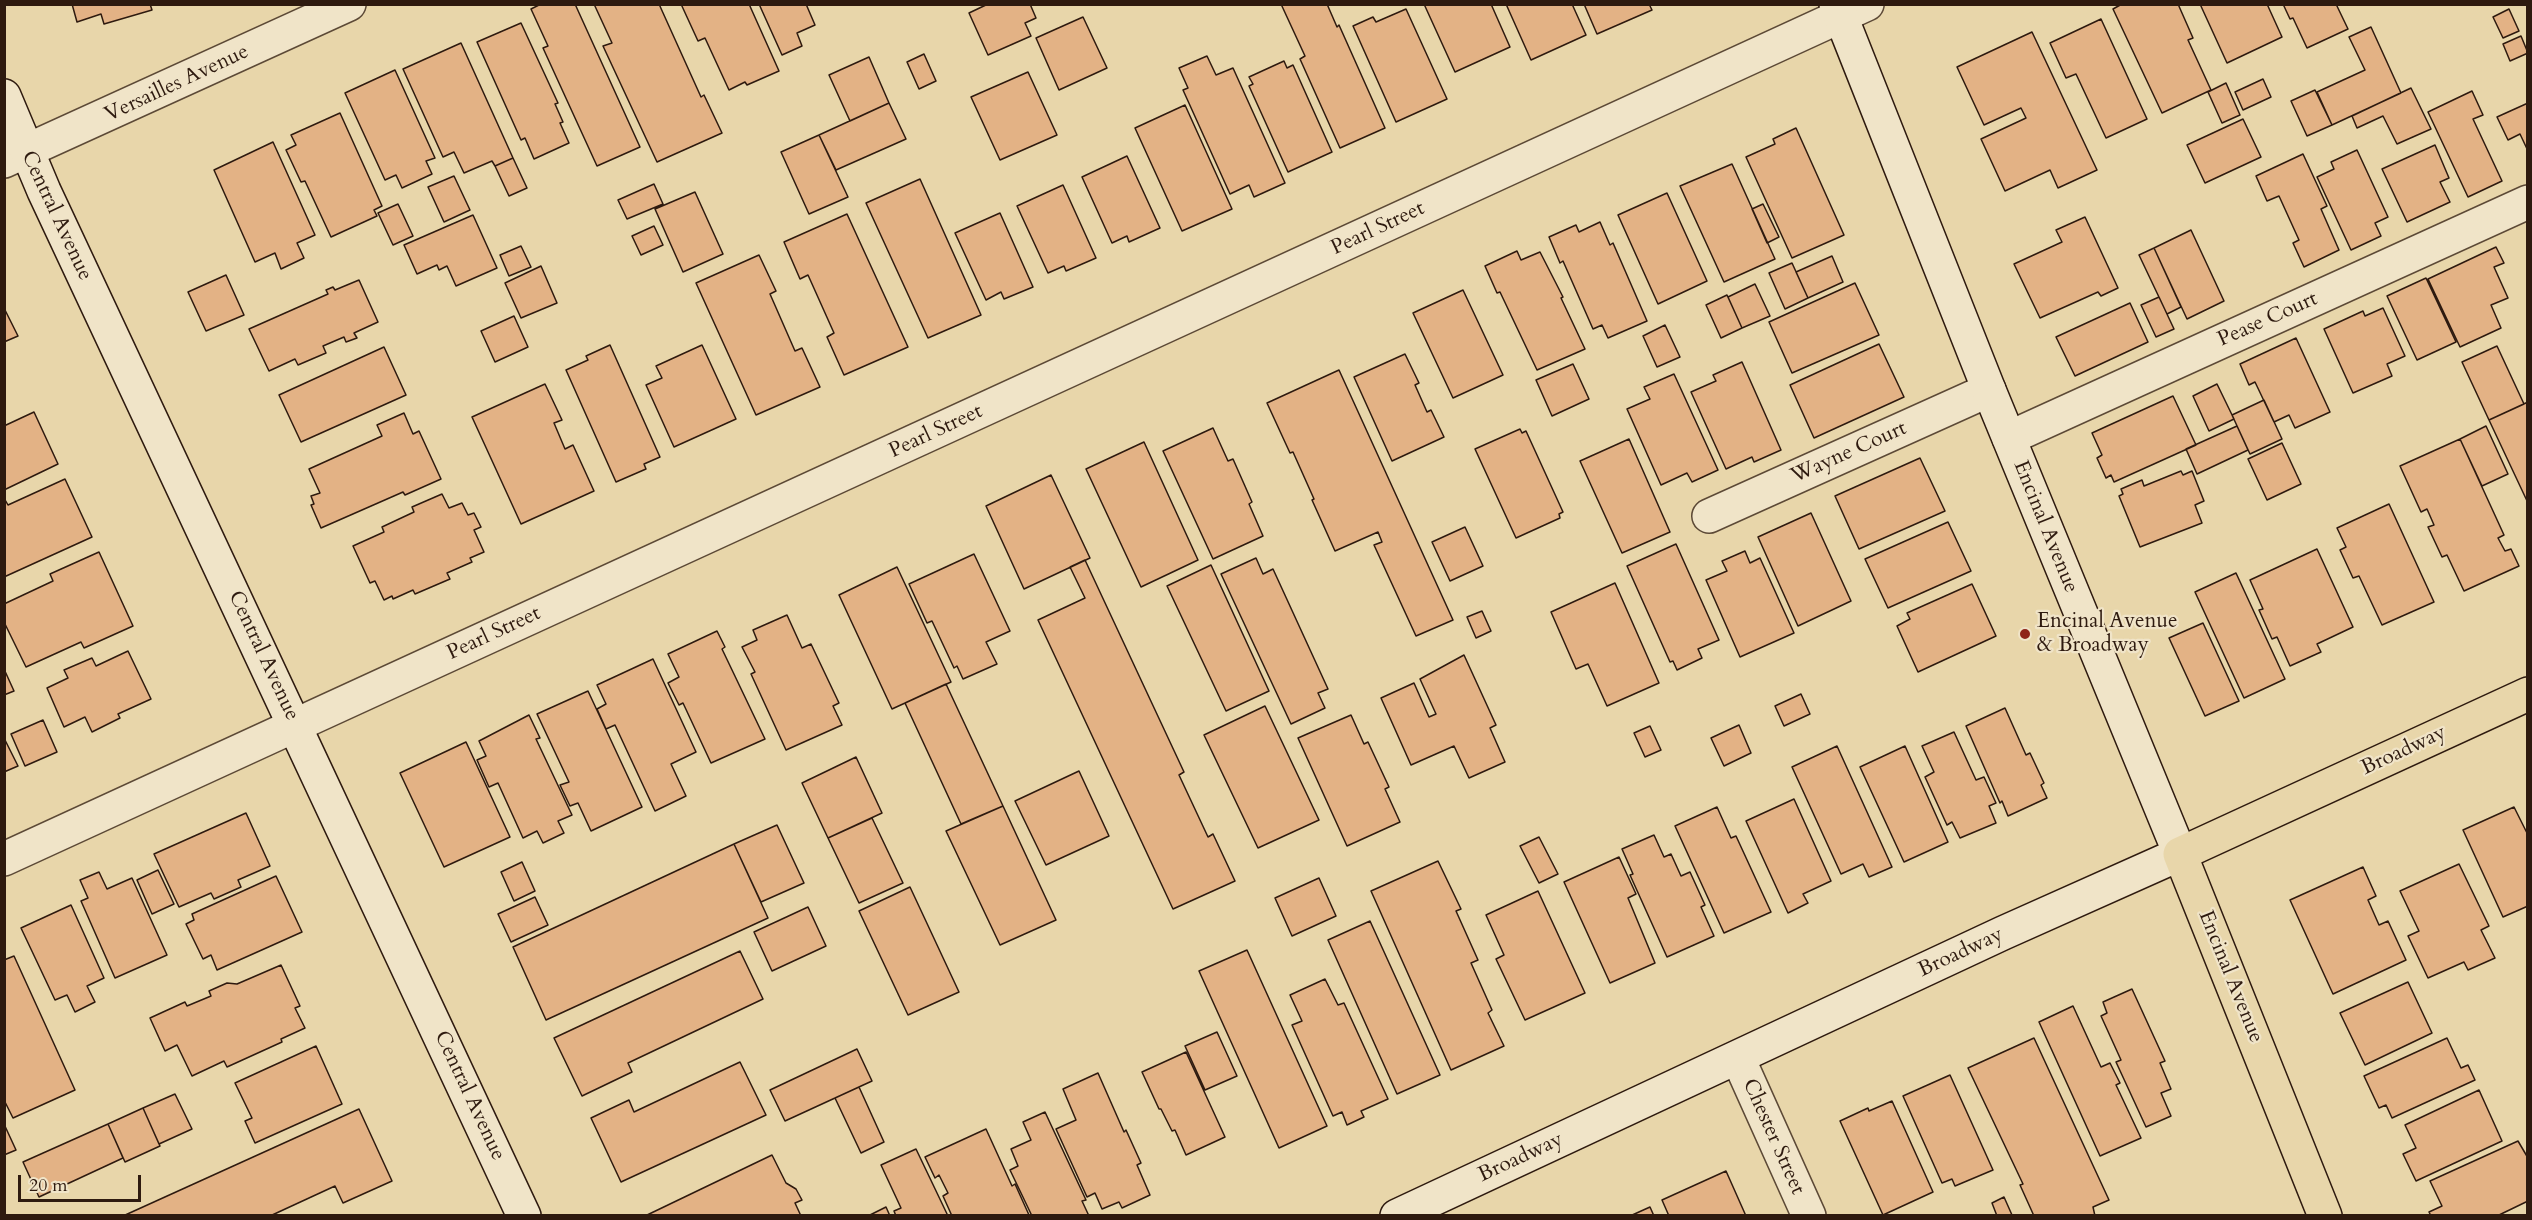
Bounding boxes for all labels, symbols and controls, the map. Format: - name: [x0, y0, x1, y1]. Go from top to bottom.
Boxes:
- street label: Versailles Avenue: [101, 40, 253, 128]
- street label: Central Avenue: [15, 147, 97, 285]
- street label: Pearl Street: [1327, 196, 1429, 262]
- street label: Pease Court: [2214, 287, 2322, 353]
- street label: Pearl Street: [885, 399, 987, 465]
- street label: Wayne Court: [1787, 416, 1911, 490]
- street label: Encinal Avenue: [2007, 457, 2083, 597]
- street label: Central Avenue: [222, 587, 304, 725]
- street label: Pearl Street: [443, 601, 545, 667]
- place label: Encinal Avenue & Broadway: [2037, 609, 2177, 659]
- marker: Encinal Avenue & Broadway: [2018, 627, 2032, 641]
- street label: Broadway: [2358, 720, 2450, 782]
- street label: Encinal Avenue: [2192, 907, 2268, 1047]
- street label: Broadway: [1915, 922, 2007, 984]
- street label: Central Avenue: [428, 1027, 510, 1165]
- street label: Chester Street: [1736, 1075, 1810, 1199]
- street label: Broadway: [1475, 1127, 1567, 1189]
- scale bar: [21, 1163, 144, 1201]
- text: 20 m: [29, 1173, 68, 1198]

